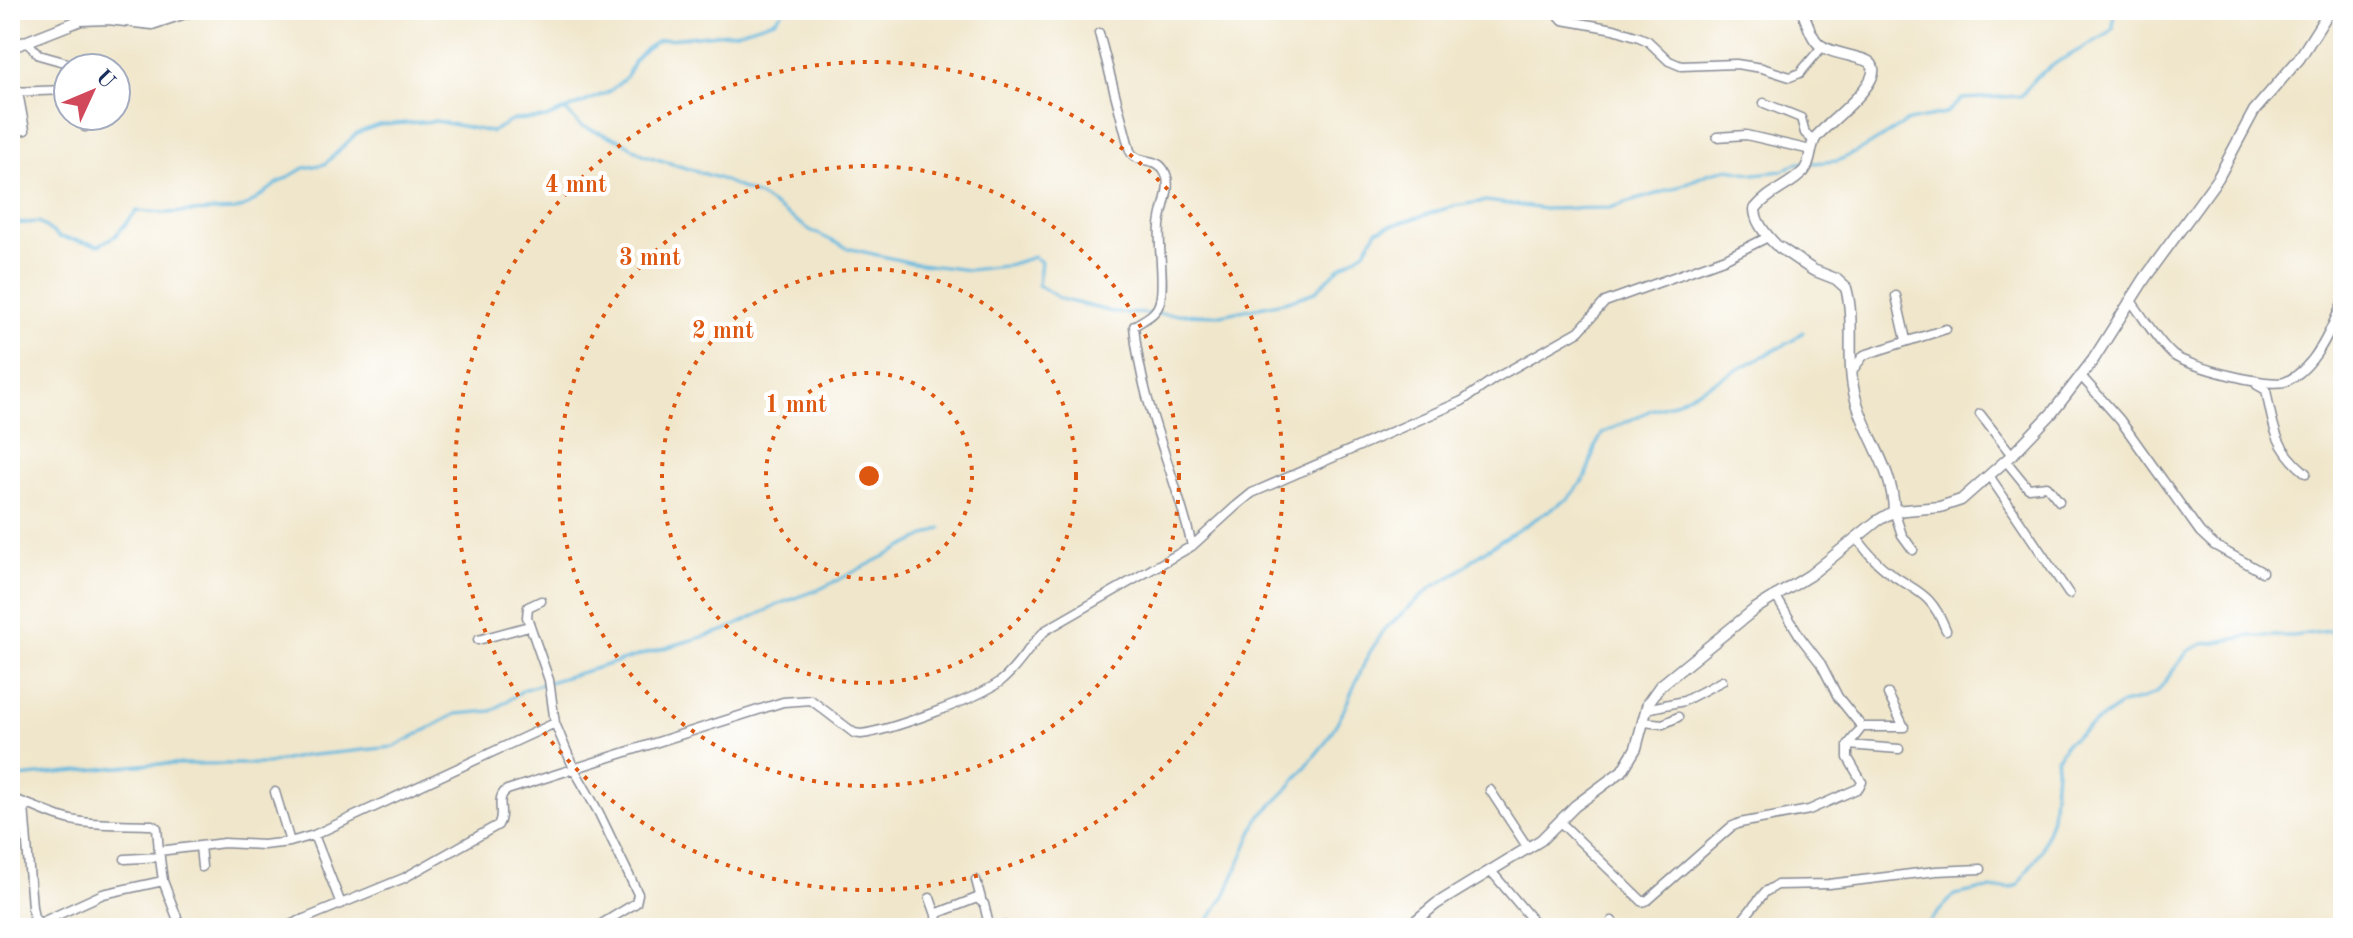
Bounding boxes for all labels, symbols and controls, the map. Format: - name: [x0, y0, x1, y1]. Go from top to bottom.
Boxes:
- north arrow: [52, 52, 132, 132]
- text: U: [91, 66, 119, 93]
- text: 4 mnt: [545, 174, 607, 198]
- text: 3 mnt: [619, 247, 681, 271]
- text: 2 mnt: [692, 320, 754, 344]
- text: 1 mnt: [765, 394, 827, 418]
- centre of rings: [855, 462, 883, 490]

